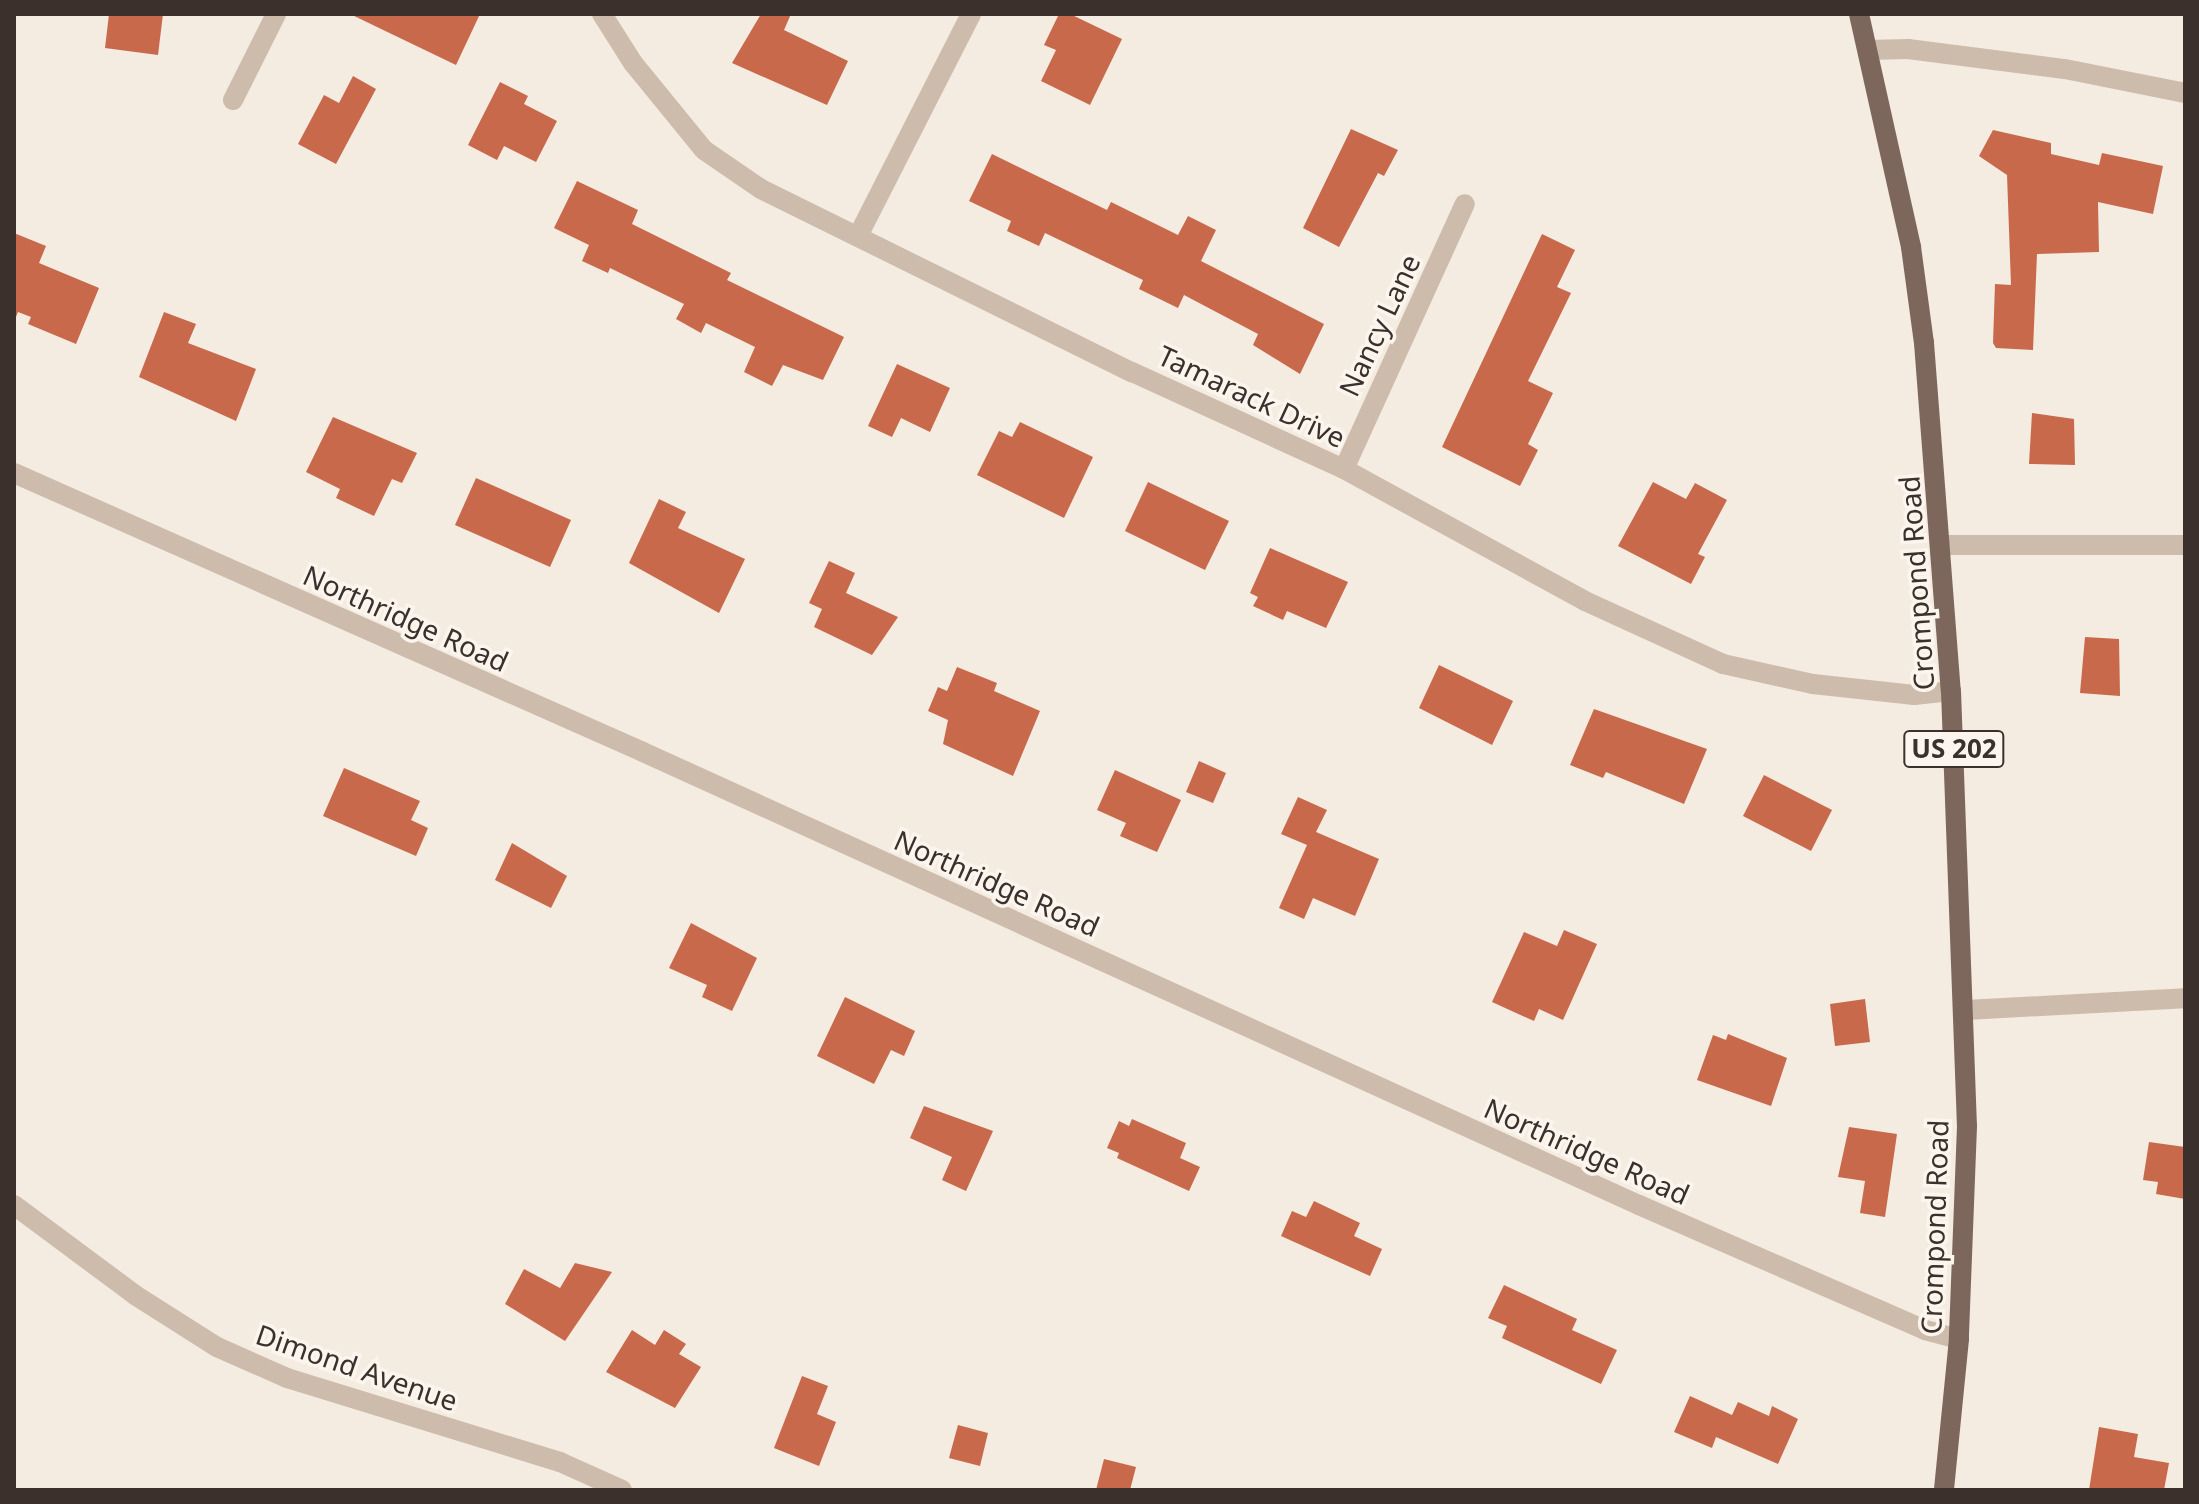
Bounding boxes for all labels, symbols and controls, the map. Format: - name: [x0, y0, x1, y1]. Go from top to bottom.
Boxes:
- street label: Nancy Lane: [1331, 249, 1427, 401]
- street label: Tamarack Drive: [1153, 338, 1351, 454]
- street label: Crompond Road: [1892, 475, 1940, 691]
- street label: Northridge Road: [298, 558, 514, 678]
- road number: US 202: [1902, 727, 2006, 771]
- street label: Northridge Road: [889, 823, 1105, 943]
- street label: Northridge Road: [1479, 1091, 1695, 1211]
- street label: Crompond Road: [1913, 1119, 1955, 1335]
- street label: Dimond Avenue: [252, 1317, 462, 1417]

